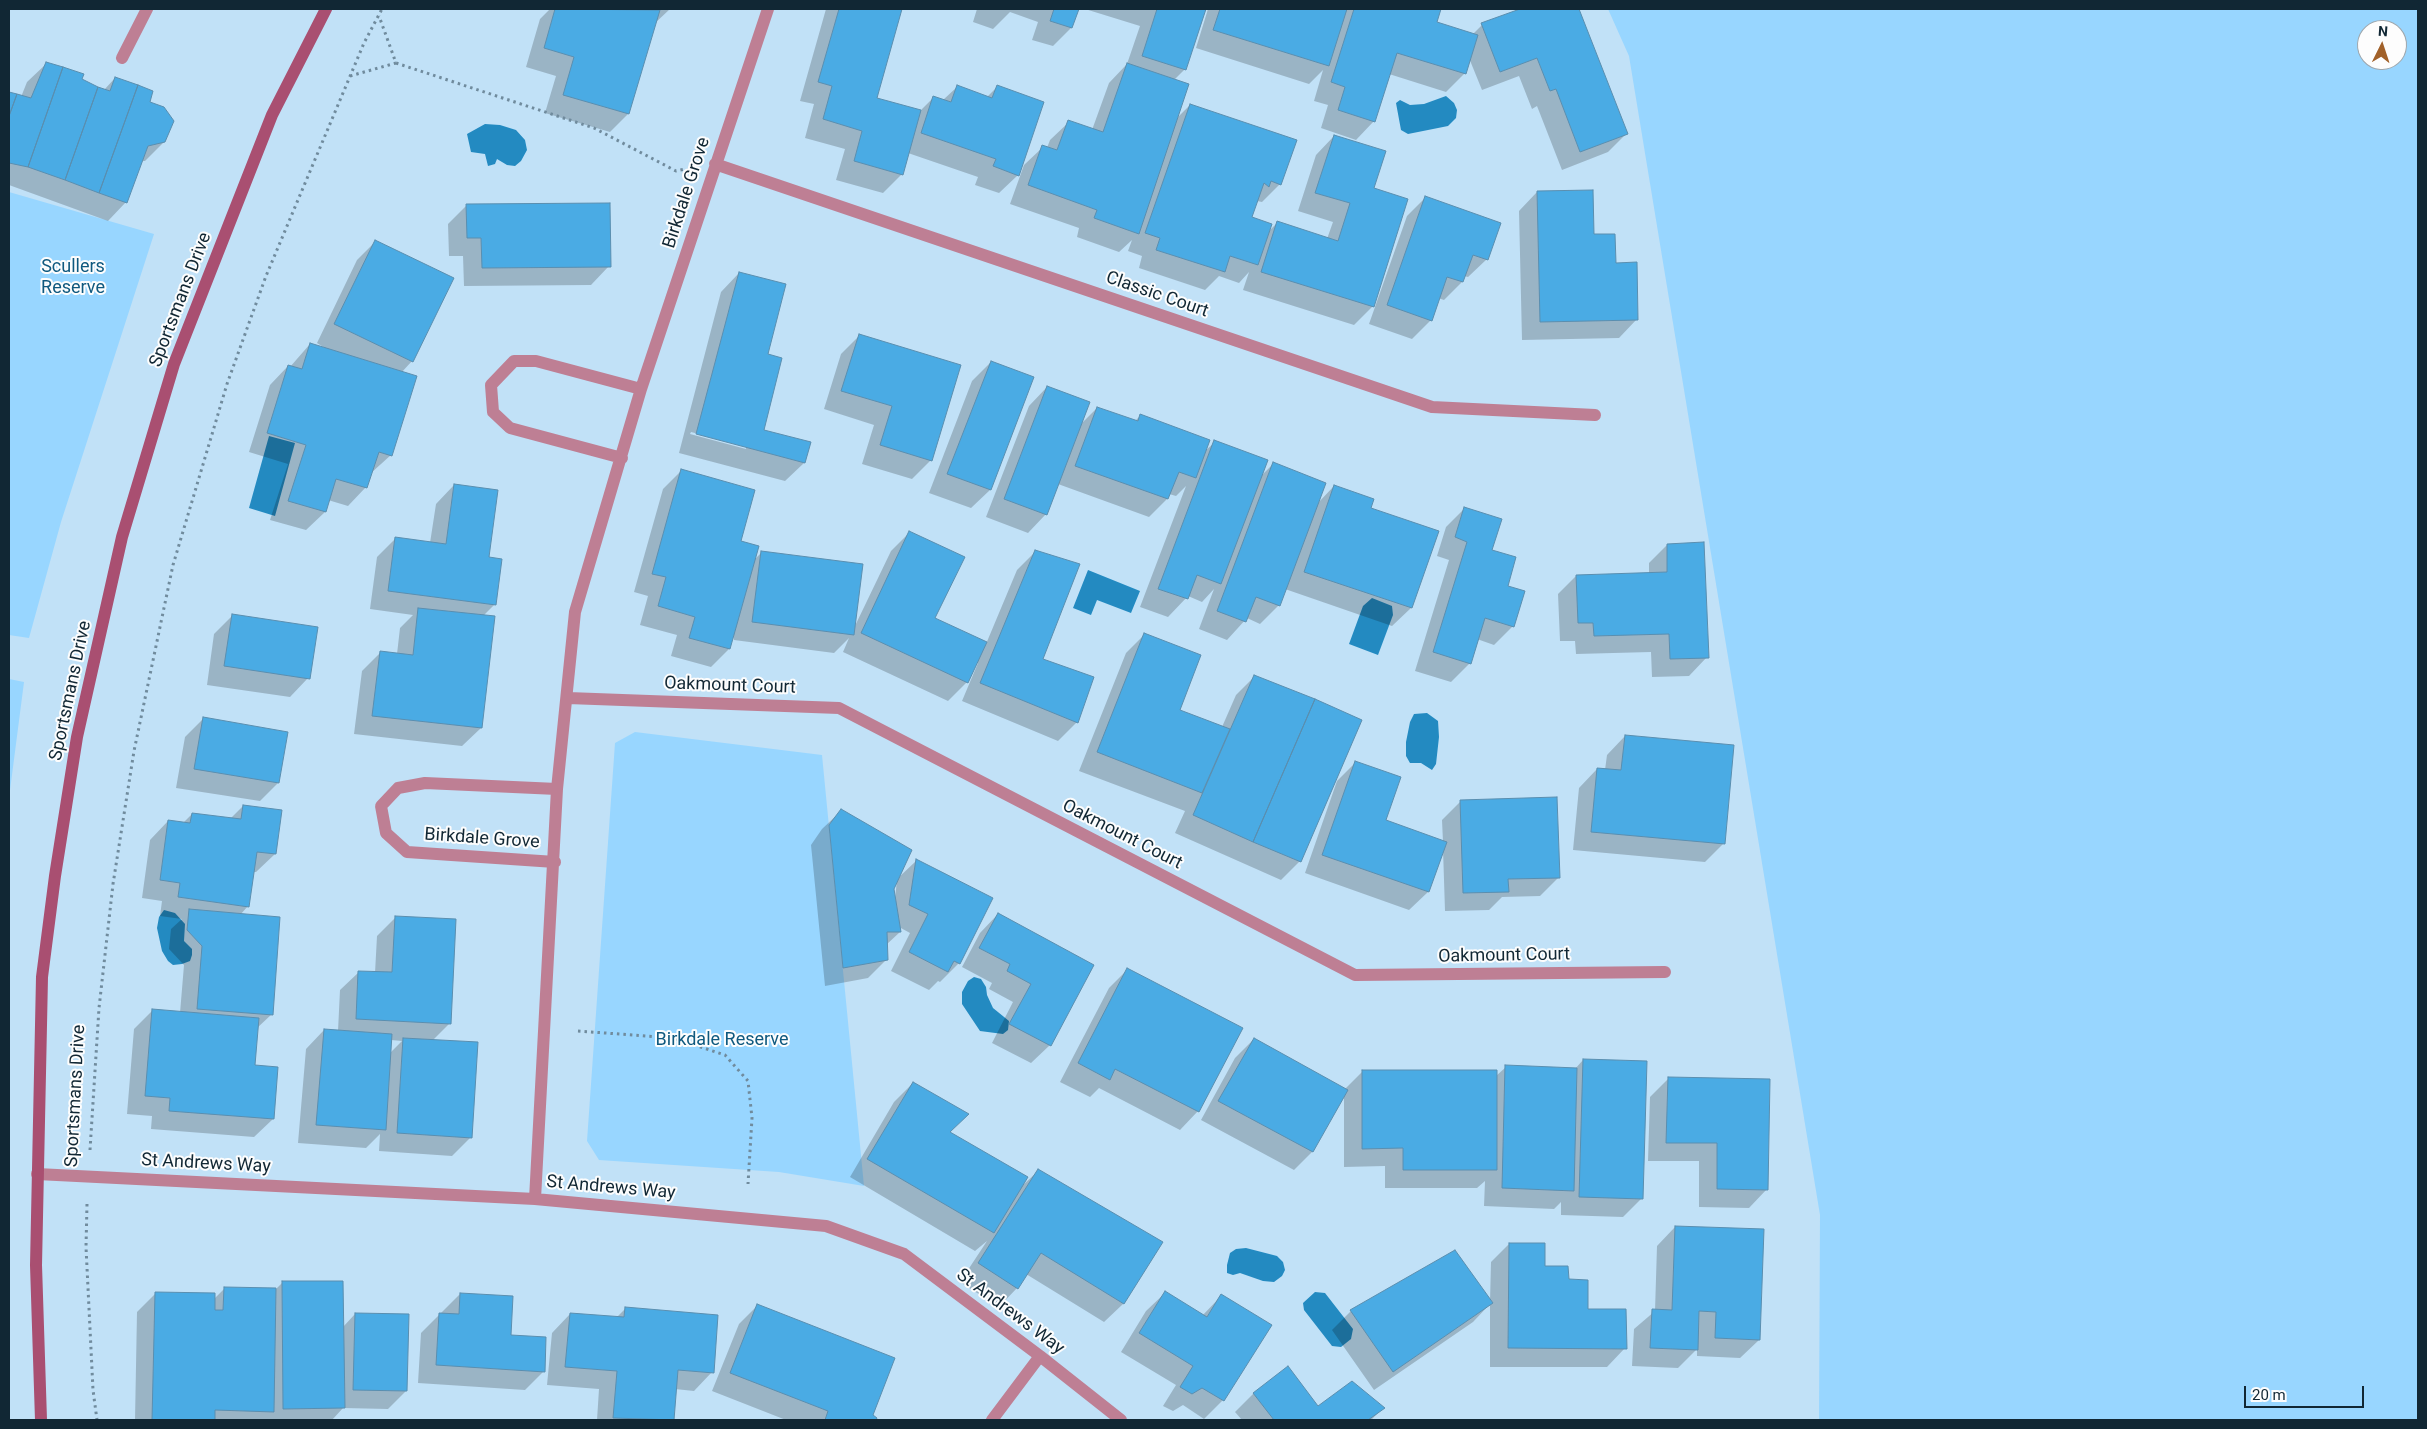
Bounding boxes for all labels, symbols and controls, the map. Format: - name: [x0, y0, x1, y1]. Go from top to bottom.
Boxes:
- north arrow: [2357, 20, 2407, 70]
- text: N: [2377, 23, 2388, 39]
- street label: Birkdale Grove: [659, 135, 715, 251]
- street label: Sportsmans Drive: [145, 230, 217, 370]
- park label: Scullers Reserve: [41, 256, 105, 298]
- street label: Classic Court: [1103, 267, 1211, 323]
- street label: Sportsmans Drive: [46, 619, 96, 763]
- street label: Oakmount Court: [664, 673, 796, 699]
- street label: Oakmount Court: [1058, 795, 1186, 875]
- street label: Birkdale Grove: [424, 824, 540, 854]
- street label: Oakmount Court: [1438, 944, 1570, 968]
- street label: Sportsmans Drive: [61, 1024, 91, 1168]
- park label: Birkdale Reserve: [656, 1029, 788, 1051]
- street label: St Andrews Way: [141, 1150, 271, 1178]
- street label: St Andrews Way: [546, 1172, 676, 1204]
- street label: St Andrews Way: [952, 1264, 1068, 1360]
- scale bar: [2247, 1376, 2367, 1408]
- text: 20 m: [2252, 1386, 2286, 1404]

